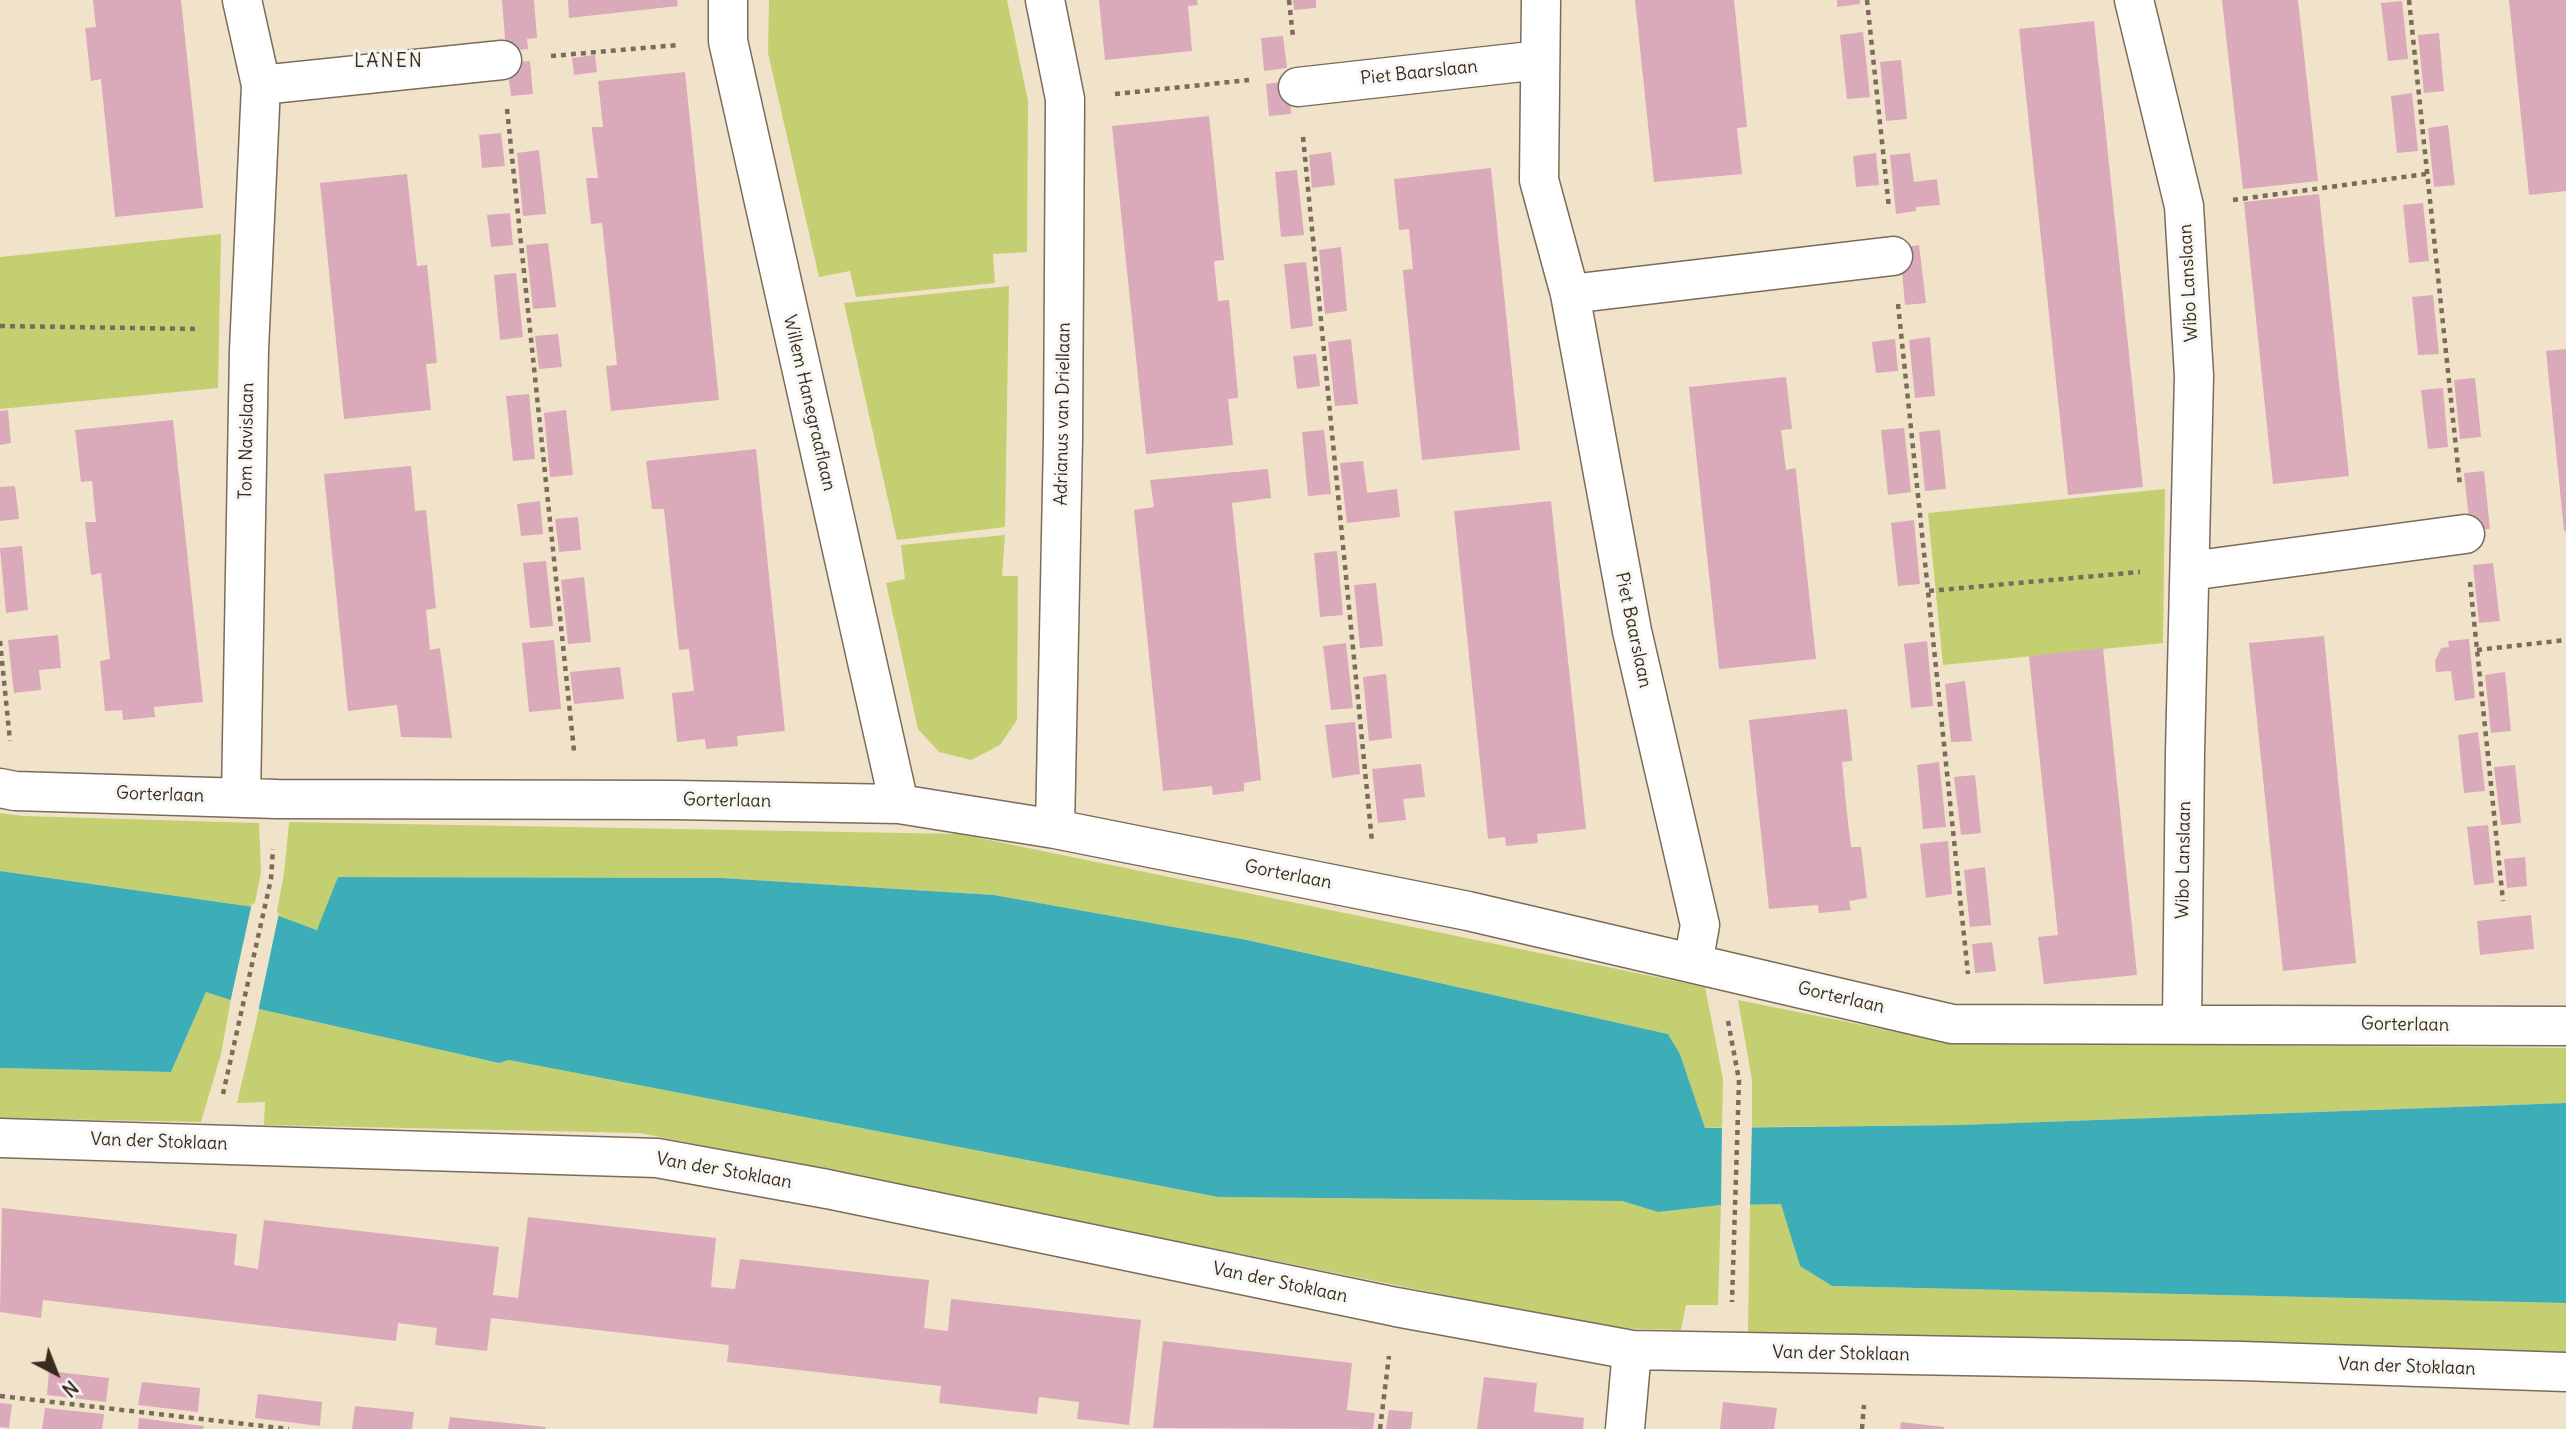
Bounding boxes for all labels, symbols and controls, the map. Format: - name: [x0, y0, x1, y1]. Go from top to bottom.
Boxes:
- district label: LANEN: [355, 51, 423, 73]
- street label: Piet Baarslaan: [1359, 56, 1479, 90]
- street label: Wibo Lanslaan: [2175, 223, 2203, 343]
- street label: Willem Hanegraaflaan: [778, 313, 840, 493]
- street label: Adrianus van Driellaan: [1051, 322, 1075, 506]
- street label: Tom Navislaan: [235, 382, 259, 500]
- street label: Piet Baarslaan: [1610, 570, 1656, 690]
- street label: Gorterlaan: [115, 783, 205, 807]
- street label: Gorterlaan: [683, 789, 771, 813]
- street label: Wibo Lanslaan: [2172, 801, 2196, 919]
- street label: Gorterlaan: [1243, 856, 1333, 894]
- street label: Gorterlaan: [1796, 978, 1886, 1018]
- street label: Gorterlaan: [2361, 1013, 2449, 1037]
- street label: Van der Stoklaan: [90, 1129, 228, 1155]
- street label: Van der Stoklaan: [655, 1148, 793, 1194]
- street label: Van der Stoklaan: [1211, 1258, 1349, 1308]
- north arrow: [21, 1338, 91, 1408]
- street label: Van der Stoklaan: [1772, 1342, 1910, 1366]
- street label: Van der Stoklaan: [2338, 1354, 2476, 1380]
- text: N: [57, 1375, 83, 1402]

